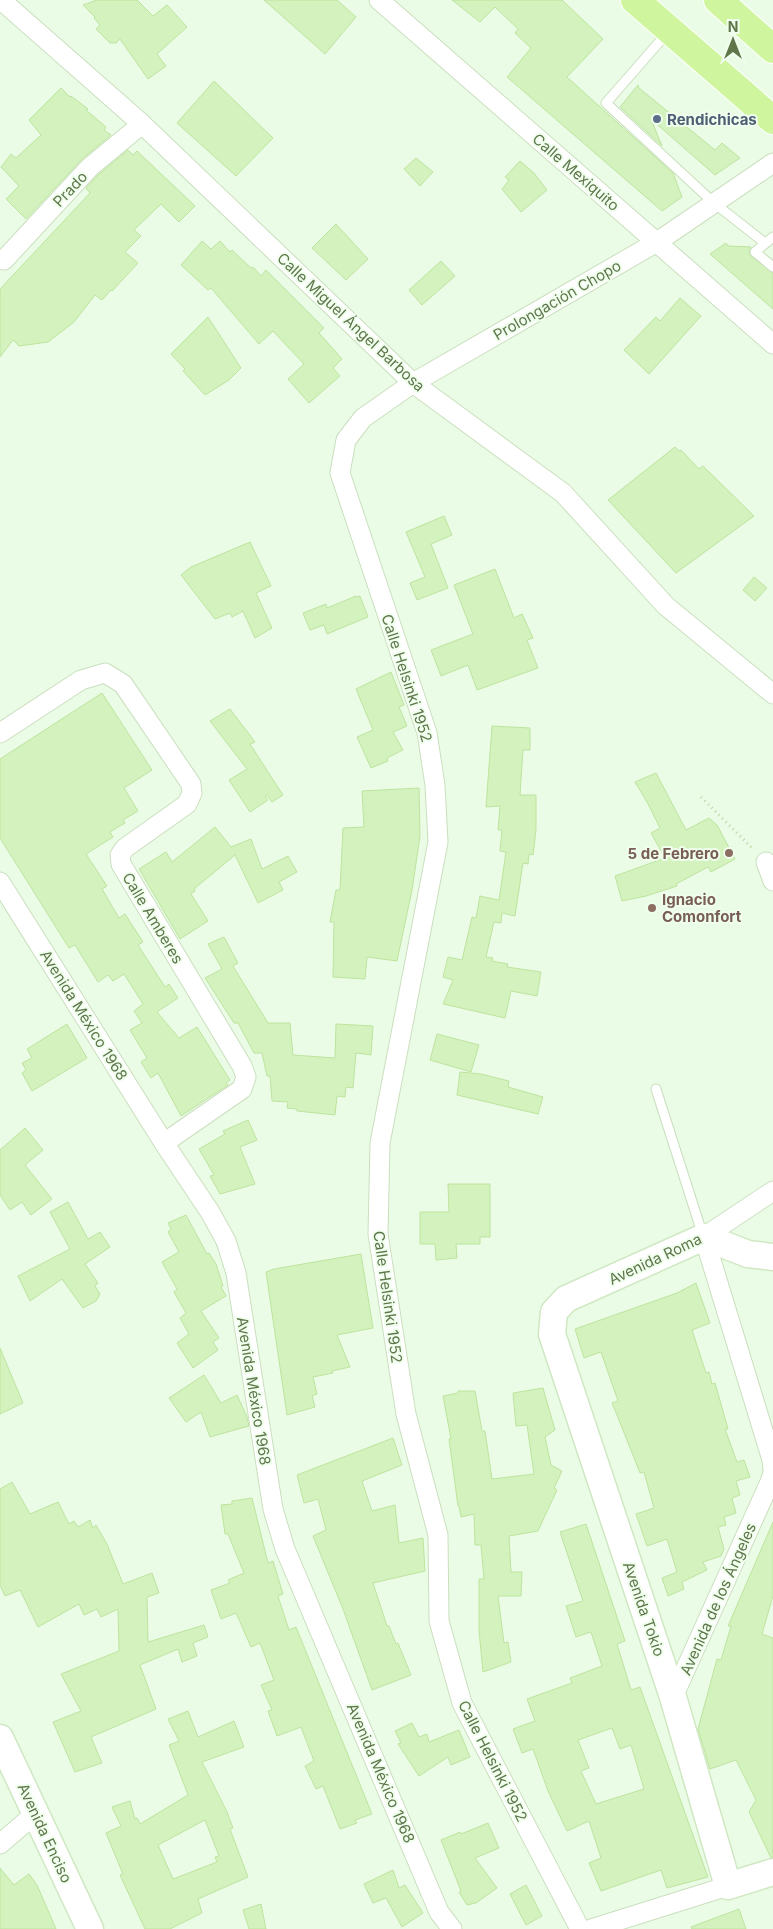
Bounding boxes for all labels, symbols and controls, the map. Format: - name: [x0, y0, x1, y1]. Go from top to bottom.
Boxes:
- north arrow: [708, 15, 758, 65]
- text: N: [728, 18, 738, 35]
- place label: Rendichicas: [667, 110, 757, 129]
- marker: Rendichicas: [651, 113, 663, 125]
- street label: Calle Mexiquito: [529, 129, 623, 215]
- street label: Prado: [49, 167, 91, 211]
- street label: Calle Miguel Ángel Barbosa: [273, 249, 429, 395]
- street label: Prolongación Chopo: [490, 256, 624, 344]
- street label: Calle Helsinki 1952: [377, 612, 437, 744]
- place label: 5 de Febrero: [628, 844, 719, 863]
- marker: 5 de Febrero: [723, 847, 735, 859]
- street label: Calle Amberes: [118, 869, 188, 967]
- place label: Ignacio Comonfort: [662, 890, 742, 926]
- marker: Ignacio Comonfort: [646, 902, 658, 914]
- street label: Avenida México 1968: [36, 946, 132, 1084]
- street label: Avenida Roma: [605, 1229, 705, 1289]
- street label: Calle Helsinki 1952: [369, 1230, 407, 1364]
- street label: Avenida México 1968: [233, 1315, 275, 1467]
- street label: Avenida de los Ángeles: [676, 1520, 760, 1678]
- street label: Avenida Tokio: [619, 1559, 669, 1659]
- street label: Calle Helsinki 1952: [454, 1697, 532, 1825]
- street label: Avenida México 1968: [343, 1700, 419, 1846]
- street label: Avenida Enciso: [14, 1780, 76, 1886]

